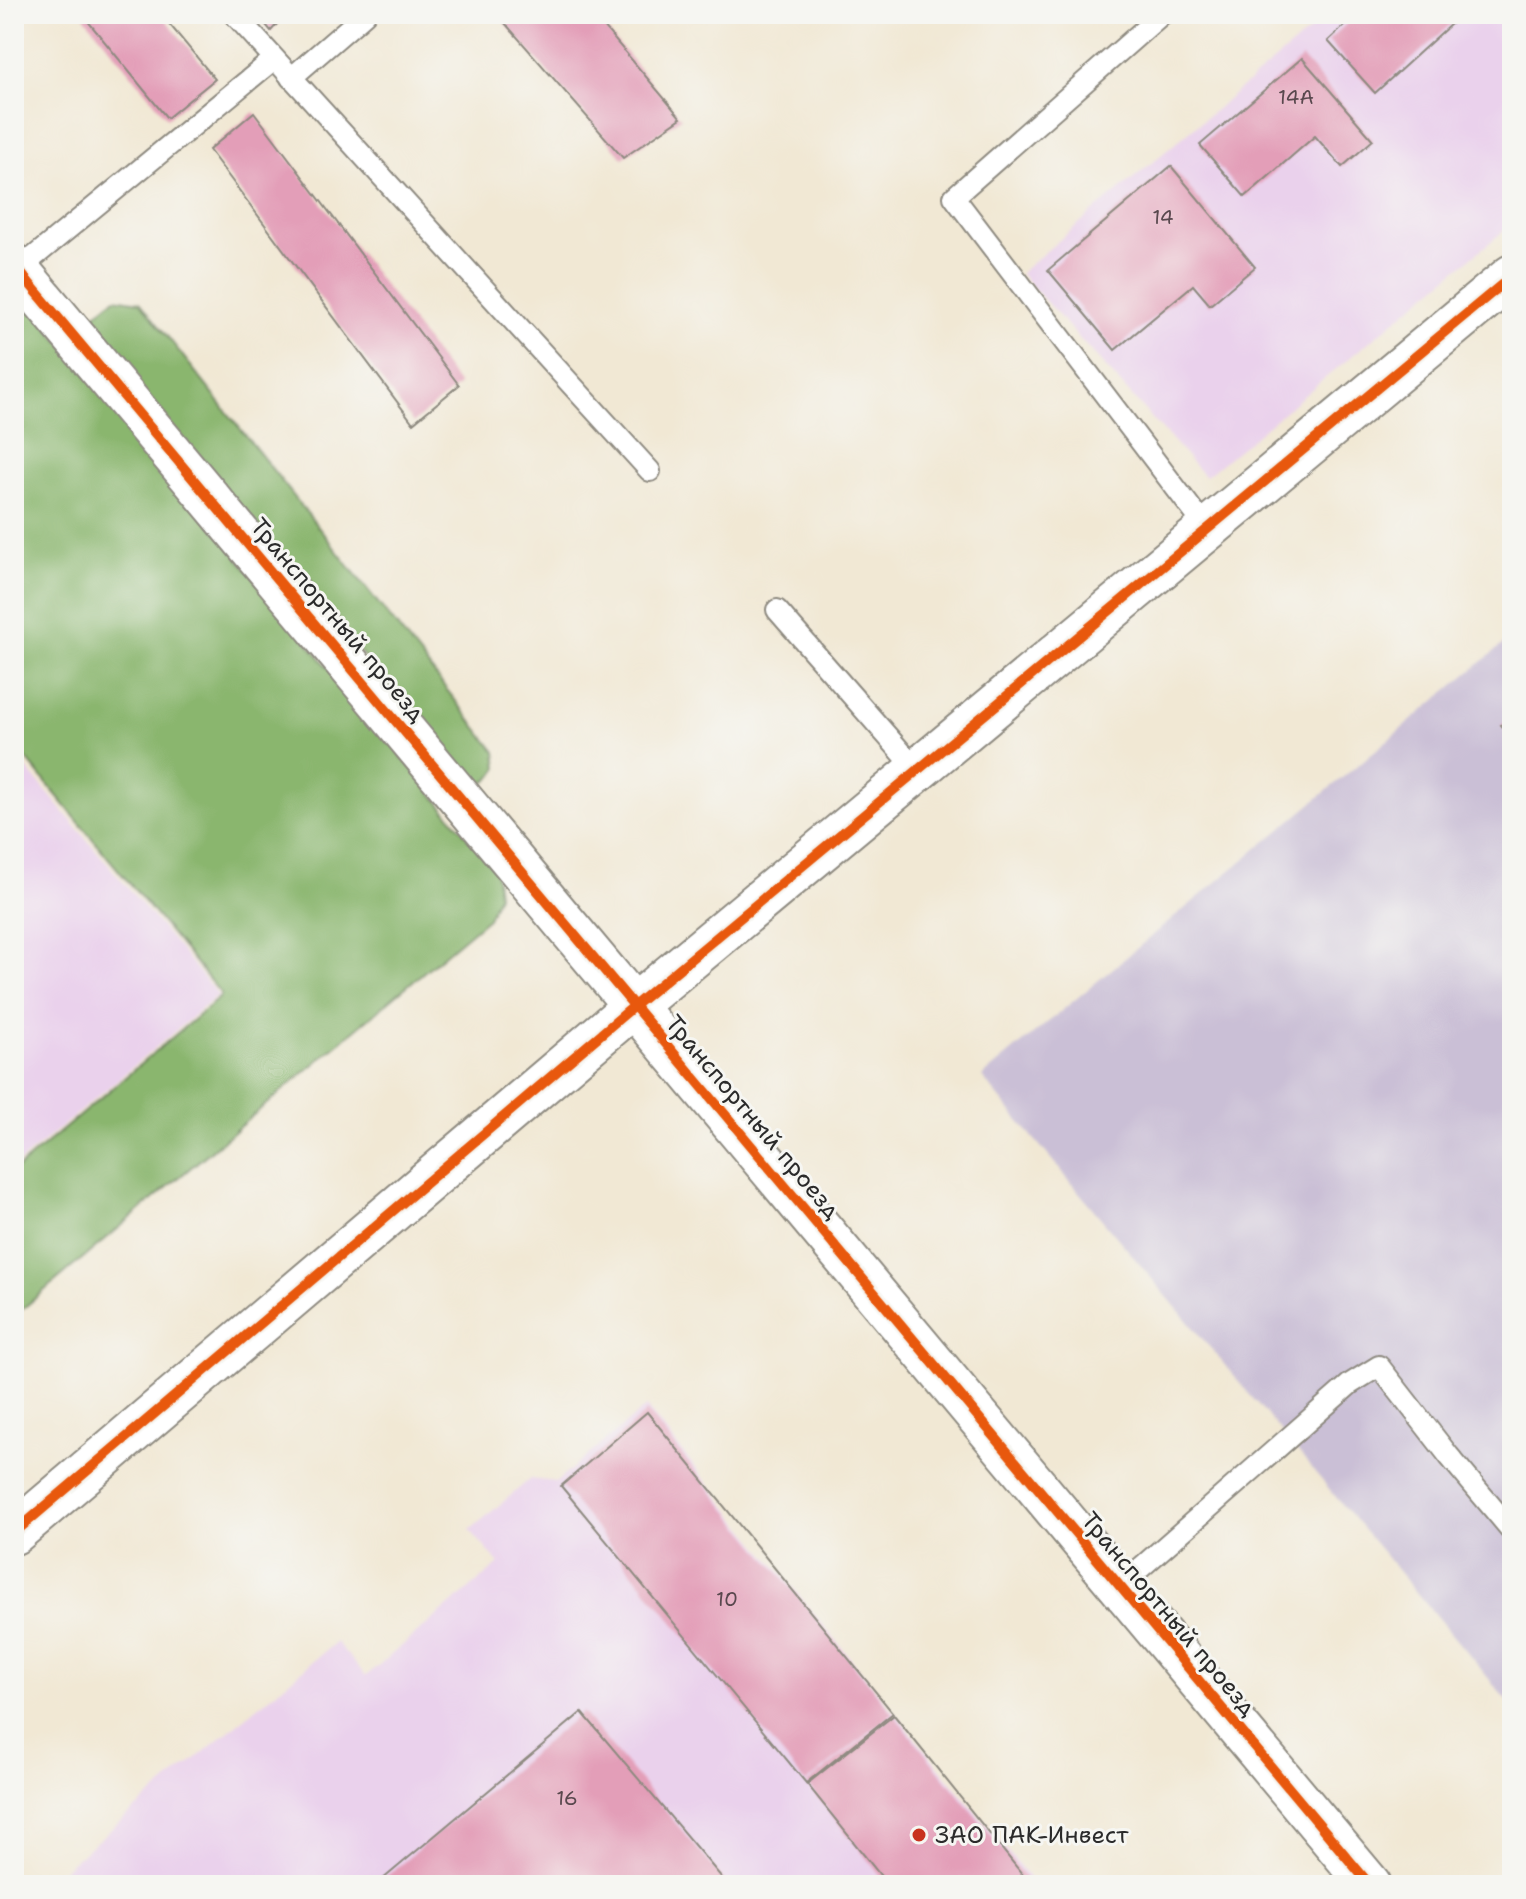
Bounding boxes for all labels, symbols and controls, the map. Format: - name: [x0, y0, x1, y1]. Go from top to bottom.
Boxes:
- house number: 14А: [1278, 84, 1314, 110]
- house number: 14: [1152, 204, 1174, 230]
- street label: Транспортный проезд: [243, 511, 433, 729]
- street label: Транспортный проезд: [658, 1008, 848, 1226]
- street label: Транспортный проезд: [1074, 1505, 1264, 1723]
- house number: 10: [716, 1586, 738, 1612]
- house number: 16: [556, 1785, 578, 1811]
- place label: ЗАО ПАК-Инвест: [935, 1819, 1129, 1851]
- marker: ЗАО ПАК-Инвест: [910, 1826, 928, 1844]

